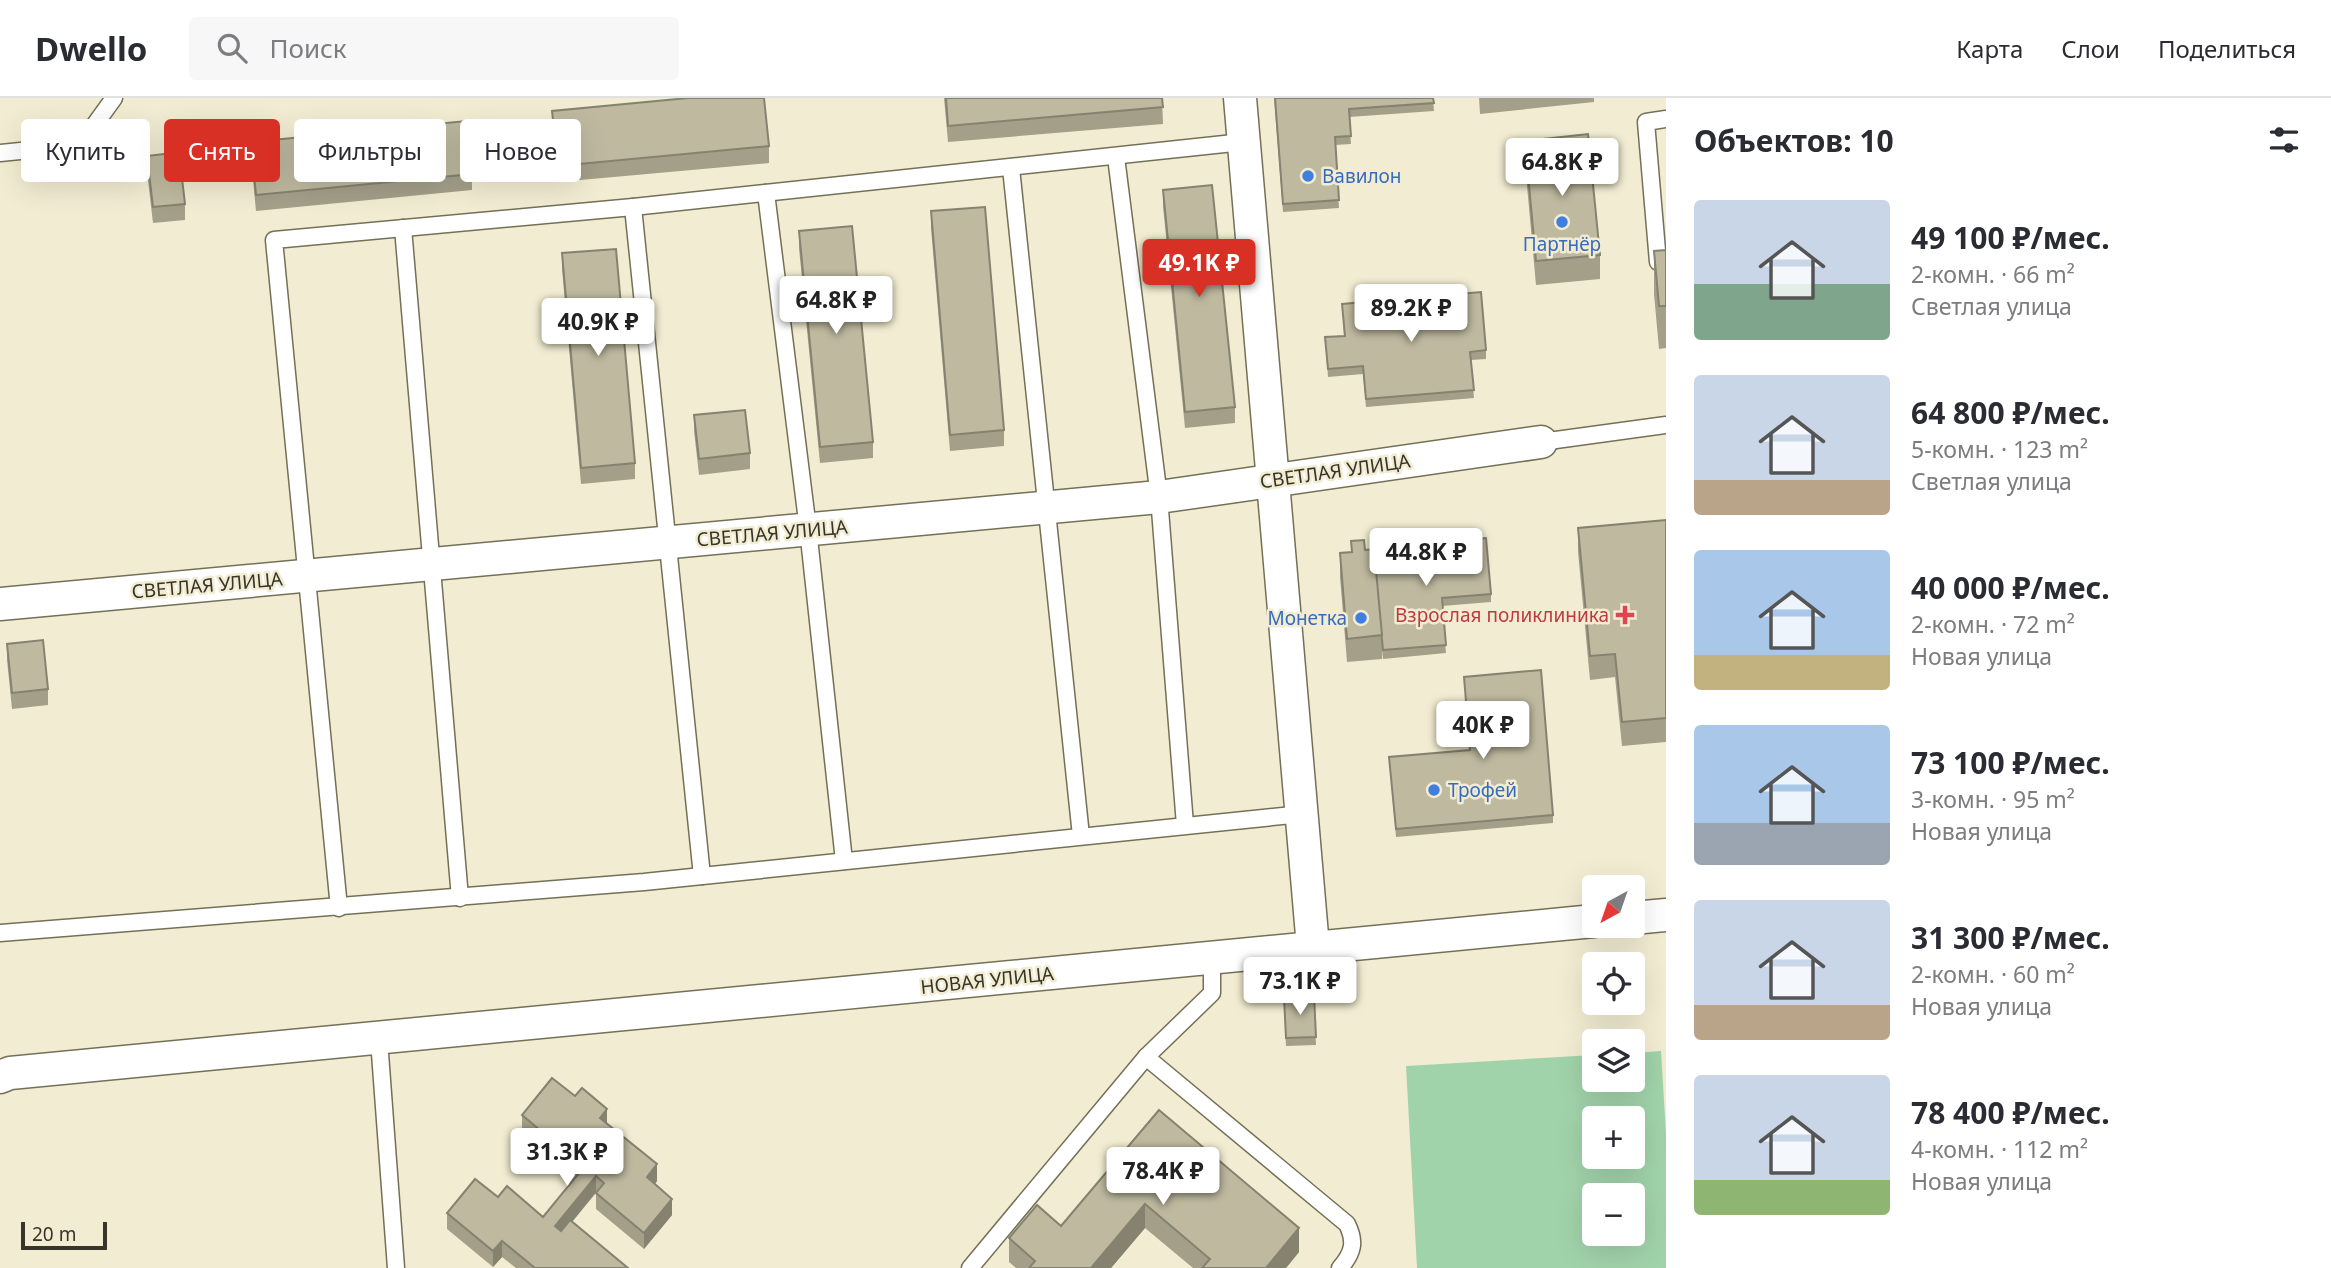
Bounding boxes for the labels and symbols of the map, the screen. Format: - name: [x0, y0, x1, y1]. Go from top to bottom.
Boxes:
- pin: 64.8K ₽: [1497, 139, 1627, 198]
- place label: Вавилон: [1322, 163, 1402, 189]
- marker: Вавилон: [1300, 168, 1316, 184]
- marker: Партнёр: [1554, 214, 1570, 230]
- place label: Партнёр: [1523, 231, 1601, 257]
- pin: 49.1K ₽: [1134, 240, 1264, 299]
- pin: 64.8K ₽: [771, 276, 901, 336]
- pin: 89.2K ₽: [1346, 285, 1476, 344]
- pin: 40.9K ₽: [533, 299, 663, 358]
- street label: СВЕТЛАЯ УЛИЦА: [1258, 447, 1413, 494]
- street label: СВЕТЛАЯ УЛИЦА: [695, 513, 849, 553]
- pin: 44.8K ₽: [1361, 528, 1491, 588]
- street label: СВЕТЛАЯ УЛИЦА: [130, 565, 284, 605]
- place label: Взрослая поликлиника: [1395, 602, 1609, 628]
- place label: Монетка: [1267, 605, 1347, 631]
- marker: Взрослая поликлиника: [1615, 605, 1635, 625]
- marker: Монетка: [1353, 610, 1369, 626]
- pin: 40K ₽: [1434, 702, 1532, 761]
- place label: Трофей: [1448, 777, 1517, 803]
- marker: Трофей: [1426, 782, 1442, 798]
- north arrow: [1582, 875, 1645, 938]
- pin: 73.1K ₽: [1235, 958, 1365, 1017]
- street label: НОВАЯ УЛИЦА: [919, 960, 1056, 1000]
- pin: 31.3K ₽: [502, 1128, 632, 1188]
- pin: 78.4K ₽: [1098, 1148, 1228, 1207]
- scale bar: [21, 1219, 107, 1251]

